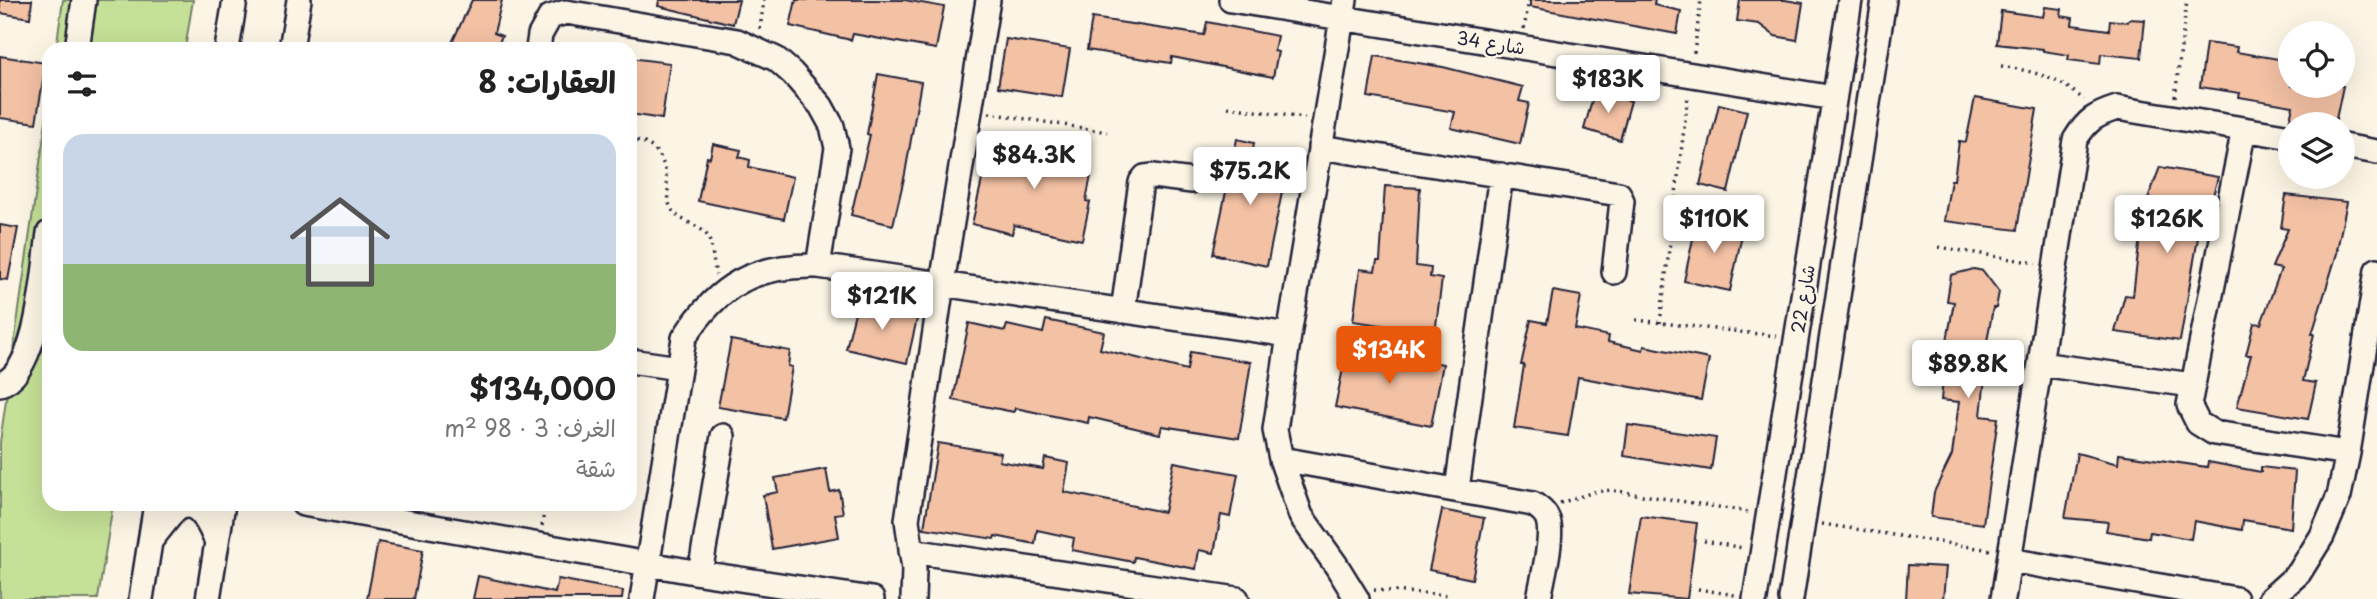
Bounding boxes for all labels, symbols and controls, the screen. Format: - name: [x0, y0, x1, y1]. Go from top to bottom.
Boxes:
- map controls: [2278, 21, 2355, 189]
- button: locate: [2278, 21, 2355, 98]
- street label: شارع 34: [1455, 23, 1527, 61]
- pin: $183K: [1559, 55, 1657, 115]
- text: العقارات: 8: [478, 58, 616, 103]
- text: $183K: [1572, 60, 1644, 95]
- icon: filters: [63, 65, 101, 103]
- button: layers: [2278, 112, 2355, 189]
- pin: $84.3K: [977, 132, 1091, 191]
- text: $84.3K: [992, 136, 1076, 171]
- pin: $75.2K: [1193, 148, 1307, 207]
- text: $75.2K: [1209, 152, 1291, 187]
- icon: home: [277, 179, 403, 305]
- pin: $110K: [1665, 196, 1763, 255]
- pin: $126K: [2118, 196, 2216, 255]
- text: $110K: [1679, 200, 1749, 235]
- text: $126K: [2130, 200, 2204, 235]
- street label: شارع 22: [1783, 263, 1821, 335]
- pin: $121K: [833, 272, 931, 332]
- text: $121K: [847, 277, 917, 312]
- pin: $134K: [1340, 326, 1438, 386]
- text: $134K: [1352, 331, 1426, 366]
- pin: $89.8K: [1911, 340, 2025, 400]
- text: $89.8K: [1928, 345, 2008, 380]
- text: $134,000: [469, 365, 616, 410]
- text: الغرف: 3 · 98 m²: [444, 410, 616, 445]
- text: شقة: [576, 450, 616, 485]

